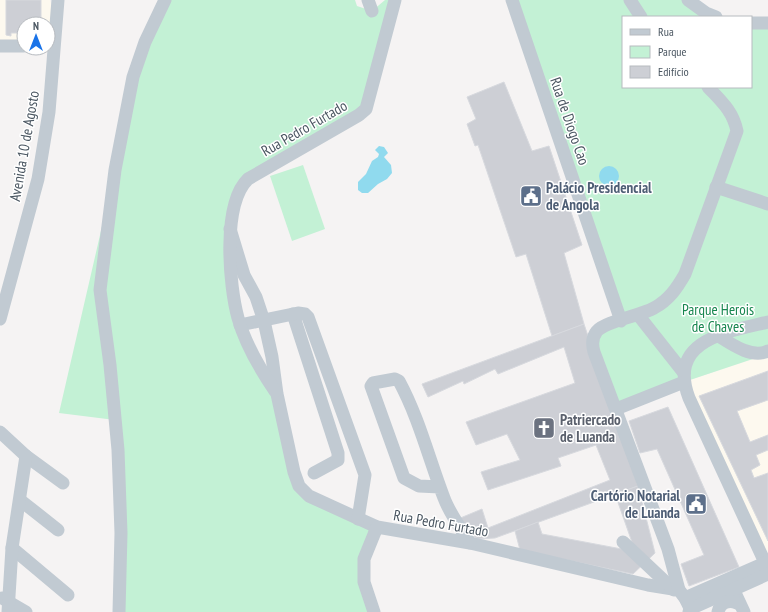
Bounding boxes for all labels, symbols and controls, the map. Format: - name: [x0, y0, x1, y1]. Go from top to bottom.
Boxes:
- north arrow: [16, 16, 56, 56]
- legend: [622, 16, 752, 88]
- text: N: [33, 19, 39, 33]
- text: Rua: [658, 24, 674, 39]
- text: Parque: [658, 44, 687, 59]
- text: Edifício: [658, 64, 689, 79]
- street label: Rua de Diogo Cao: [546, 75, 594, 167]
- street label: Avenida 10 de Agosto: [5, 89, 43, 203]
- street label: Rua Pedro Furtado: [258, 96, 350, 160]
- place label: Palácio Presidencial de Angola: [546, 178, 652, 214]
- public building icon: Palácio Presidencial de Angola: [518, 183, 544, 209]
- park label: Parque Herois de Chaves: [682, 300, 754, 336]
- place label: Patriercado de Luanda: [560, 410, 621, 446]
- church icon: Patriercado de Luanda: [531, 415, 557, 441]
- place label: Cartório Notarial de Luanda: [591, 486, 680, 522]
- public building icon: Cartório Notarial de Luanda: [683, 491, 709, 517]
- street label: Rua Pedro Furtado: [392, 505, 490, 541]

